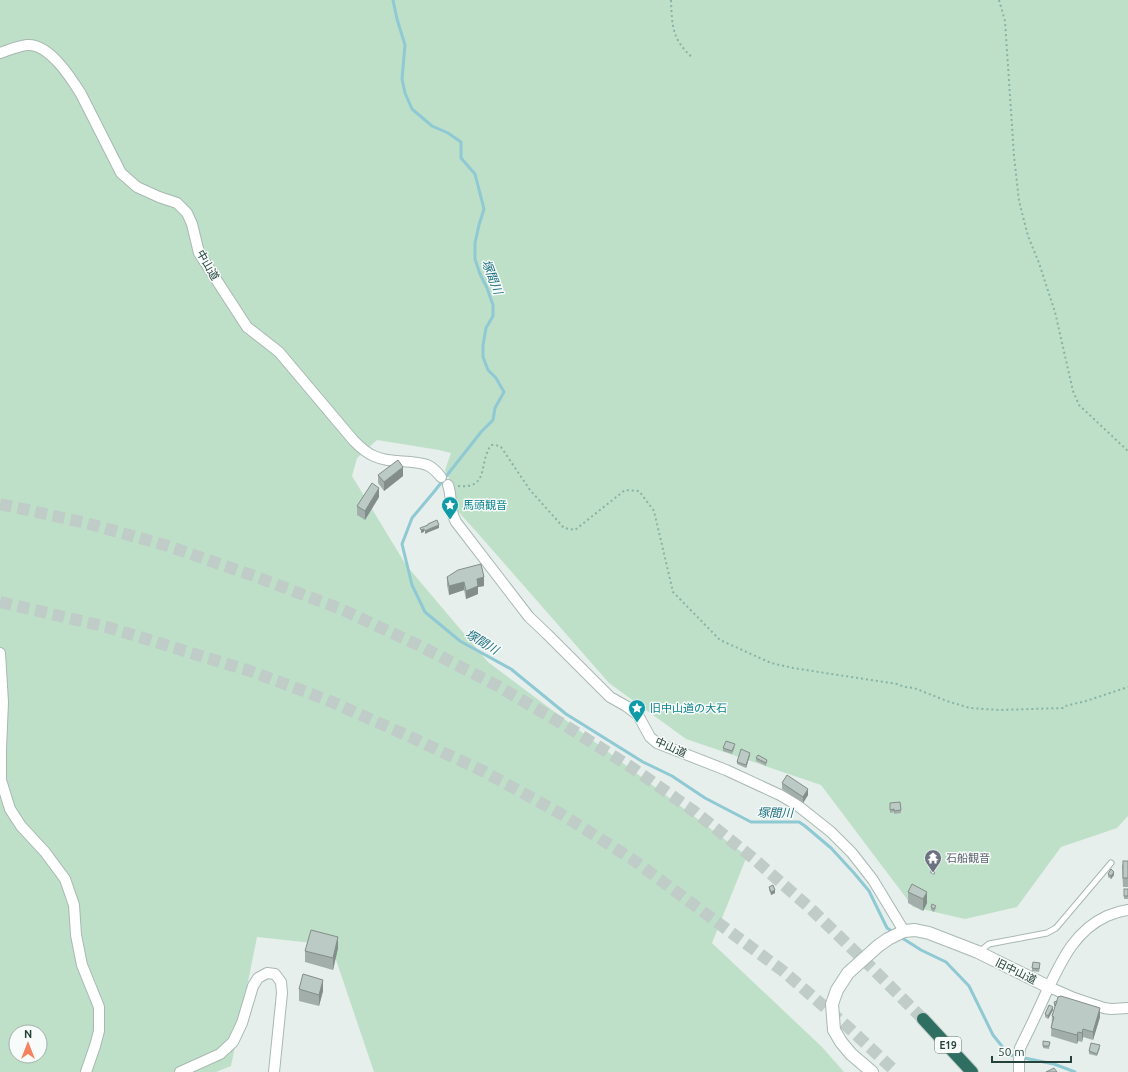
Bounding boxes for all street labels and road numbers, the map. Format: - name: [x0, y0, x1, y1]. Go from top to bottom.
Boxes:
- street label: 中山道: [195, 248, 221, 282]
- street label: 中山道: [653, 735, 689, 759]
- street label: 旧中山道: [994, 956, 1038, 986]
- road number: E19: [935, 1037, 961, 1053]

